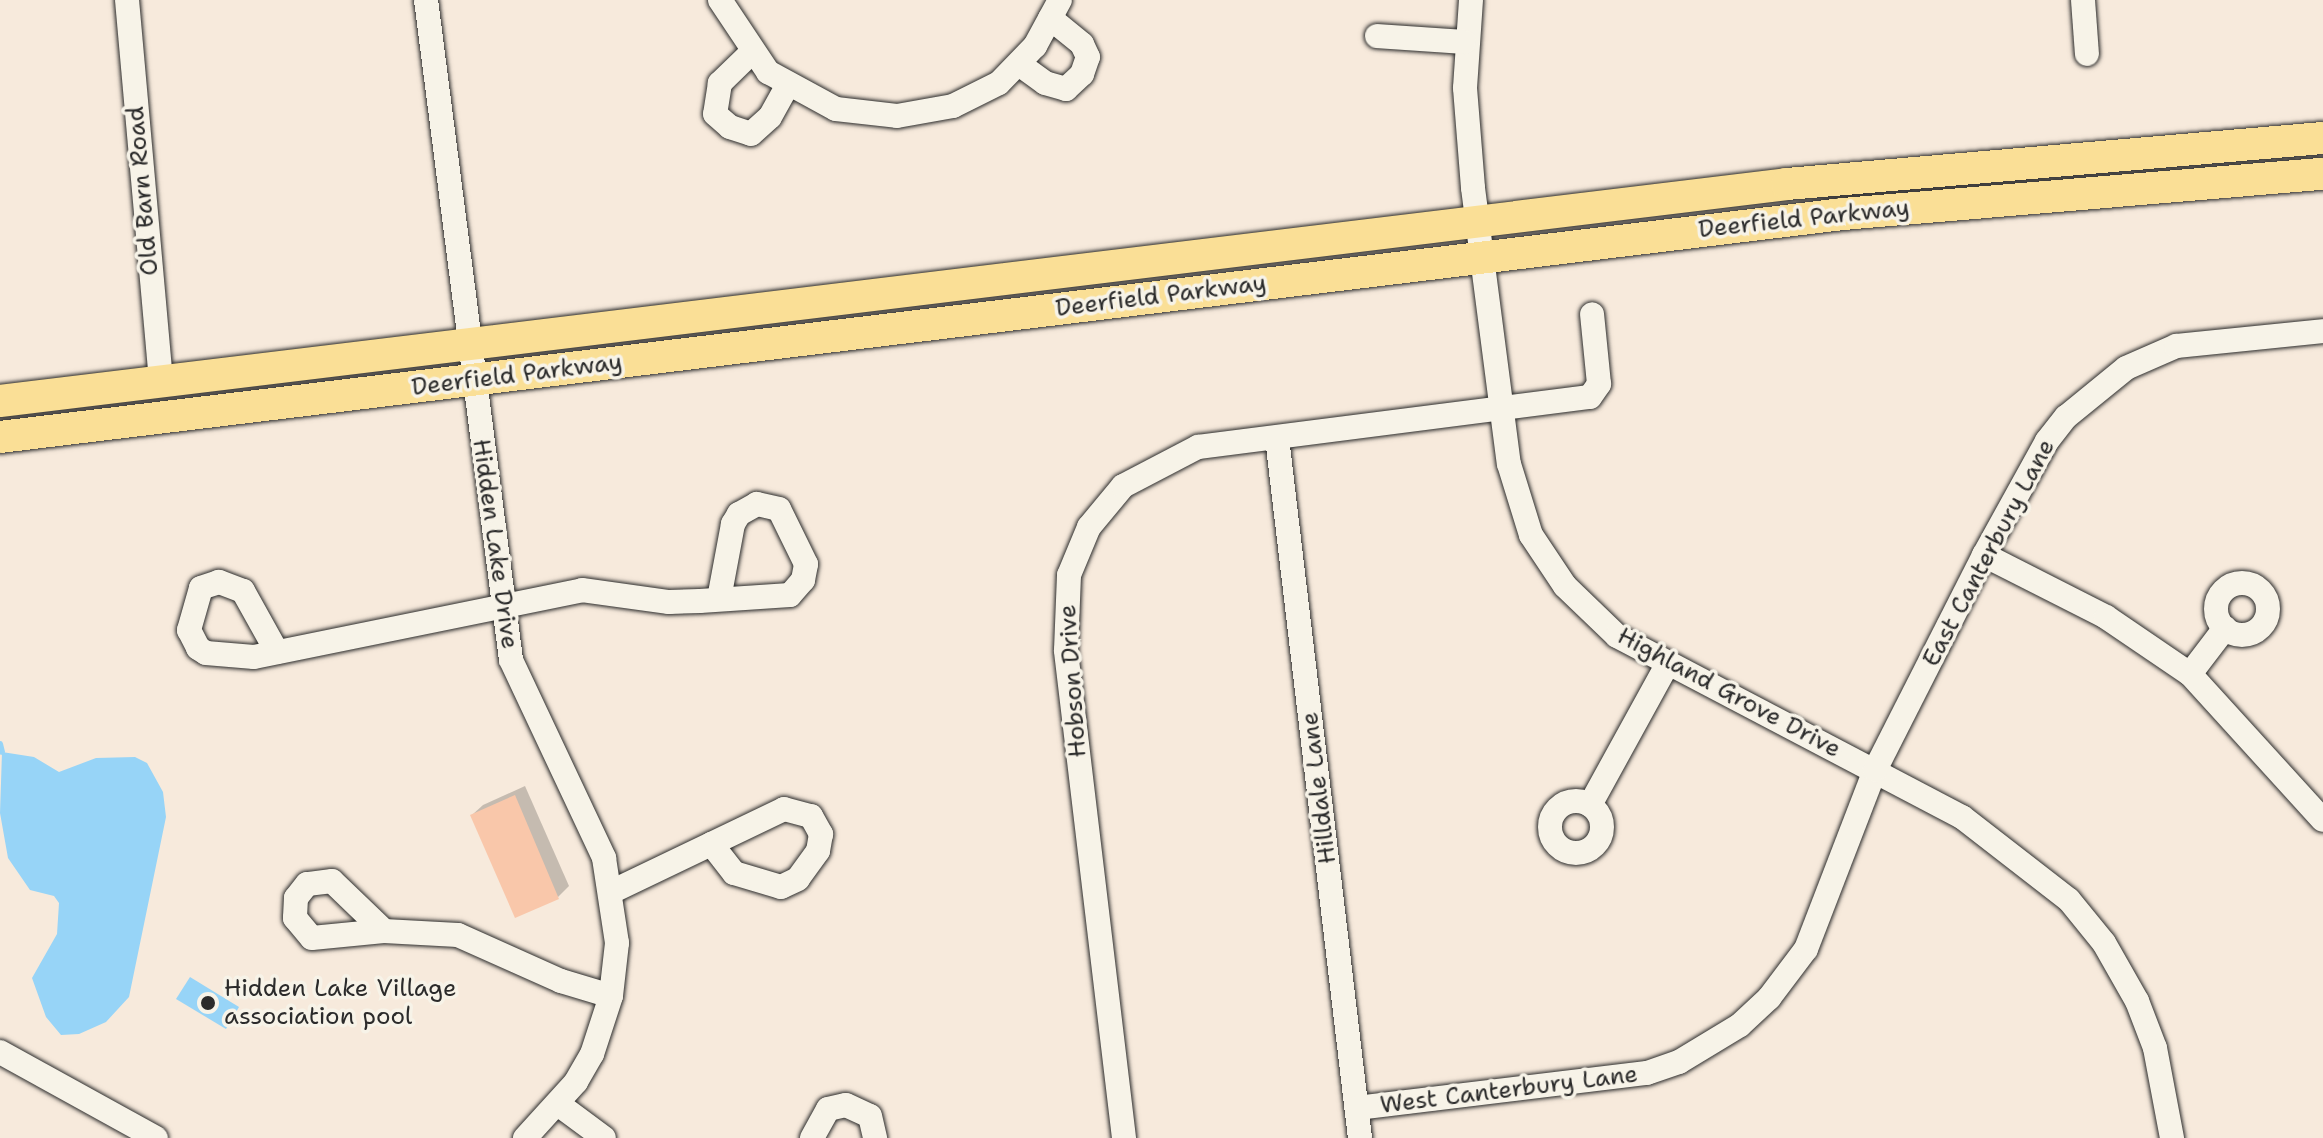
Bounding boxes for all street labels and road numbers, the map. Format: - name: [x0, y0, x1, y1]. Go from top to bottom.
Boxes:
- street label: Old Barn Road: [121, 105, 165, 277]
- street label: Deerfield Parkway: [1697, 194, 1911, 244]
- street label: Deerfield Parkway: [1054, 269, 1268, 323]
- street label: Deerfield Parkway: [410, 348, 624, 402]
- street label: East Canterbury Lane: [1917, 434, 2061, 672]
- street label: Hidden Lake Drive: [466, 437, 524, 651]
- street label: Hobson Drive: [1053, 604, 1093, 758]
- street label: Highland Grove Drive: [1612, 622, 1846, 764]
- street label: Hilldale Lane: [1295, 710, 1343, 866]
- street label: West Canterbury Lane: [1379, 1060, 1639, 1120]

